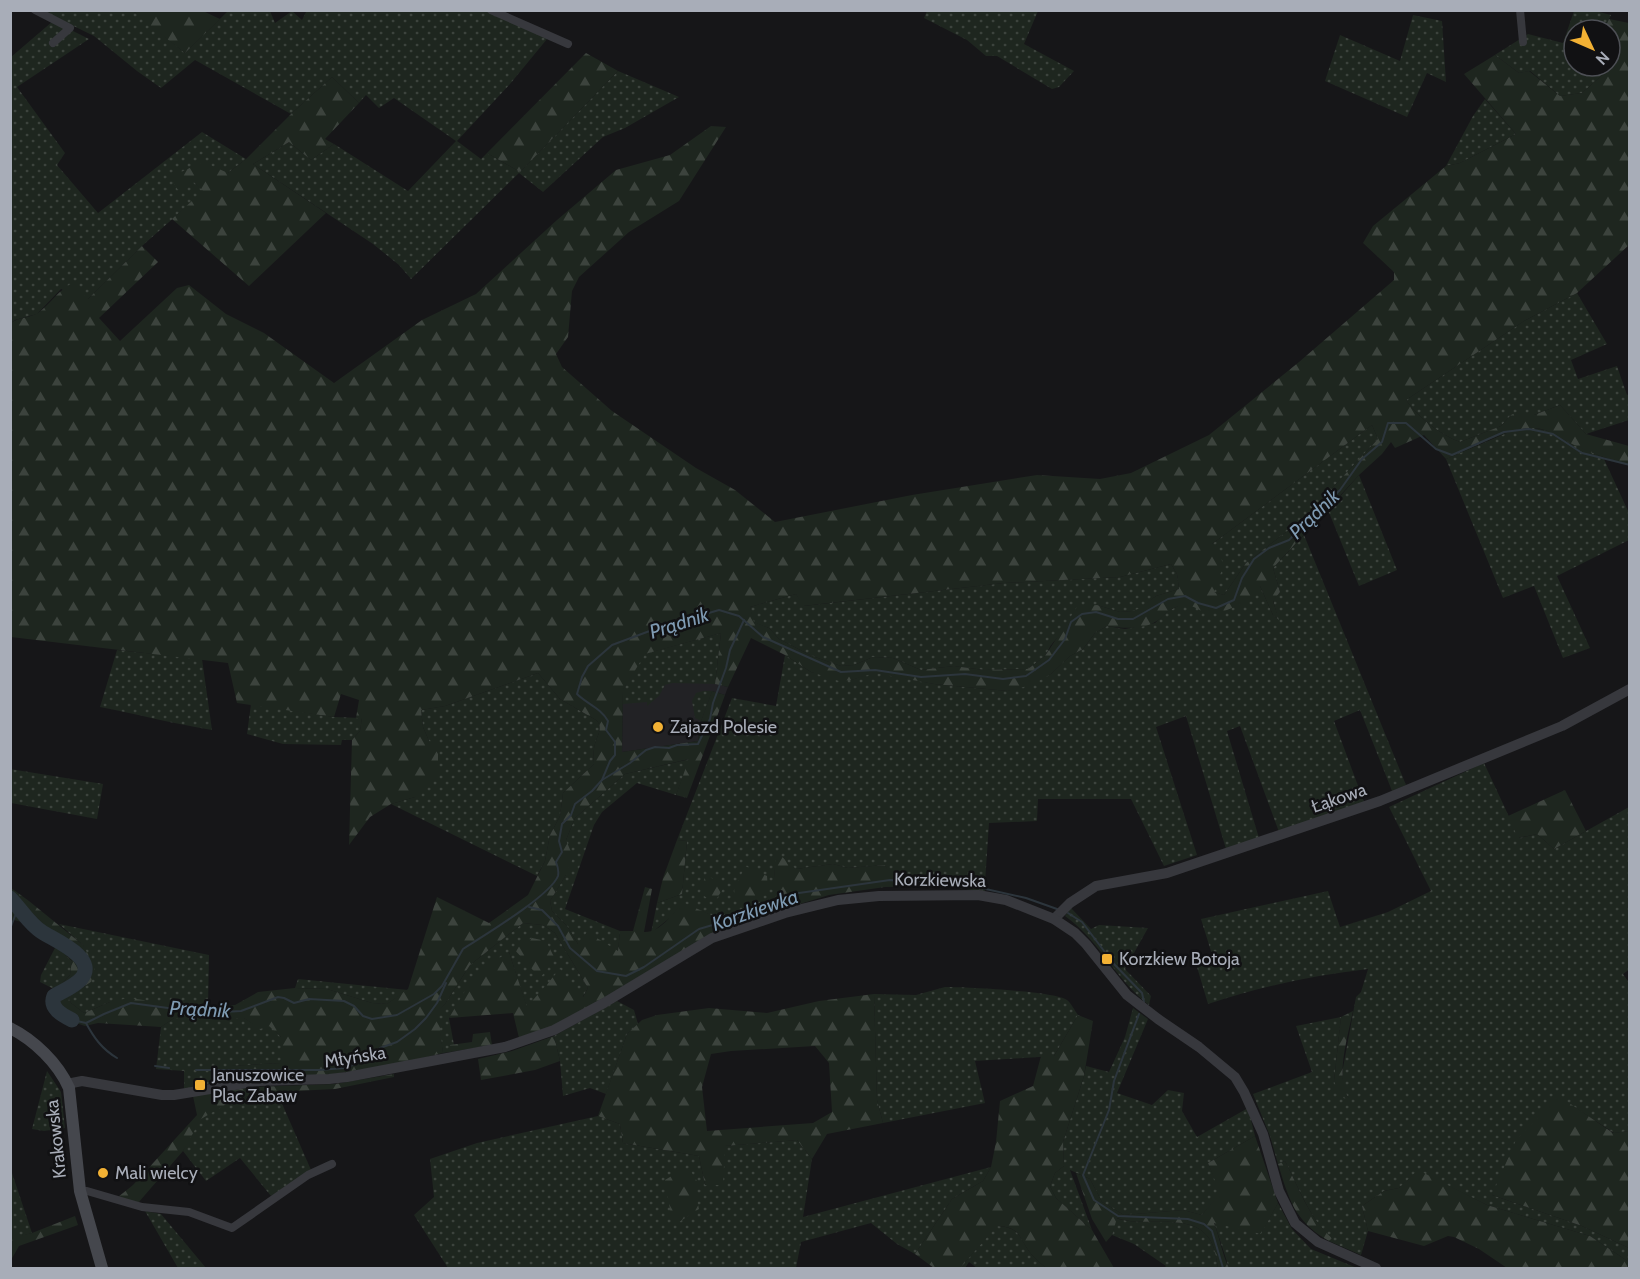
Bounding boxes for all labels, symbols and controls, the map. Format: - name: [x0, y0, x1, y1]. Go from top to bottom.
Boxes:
- north arrow: [1562, 18, 1622, 78]
- text: N: [1592, 47, 1613, 69]
- water label: Prądnik: [1284, 483, 1345, 544]
- water label: Prądnik: [646, 602, 713, 644]
- place label: Zajazd Polesie: [670, 716, 777, 738]
- marker: Zajazd Polesie: [651, 720, 665, 734]
- street label: Łąkowa: [1309, 778, 1370, 818]
- street label: Korzkiewska: [894, 868, 986, 892]
- water label: Korzkiewka: [709, 884, 801, 936]
- place label: Korzkiew Botoja: [1119, 948, 1240, 970]
- marker: Korzkiew Botoja: [1100, 952, 1114, 966]
- water label: Prądnik: [169, 995, 233, 1023]
- street label: Młyńska: [323, 1041, 388, 1073]
- place label: Januszowice Plac Zabaw: [211, 1064, 304, 1107]
- marker: Januszowice Plac Zabaw: [193, 1078, 207, 1092]
- street label: Krakowska: [41, 1098, 71, 1179]
- place label: Mali wielcy: [115, 1162, 198, 1184]
- marker: Mali wielcy: [96, 1166, 110, 1180]

